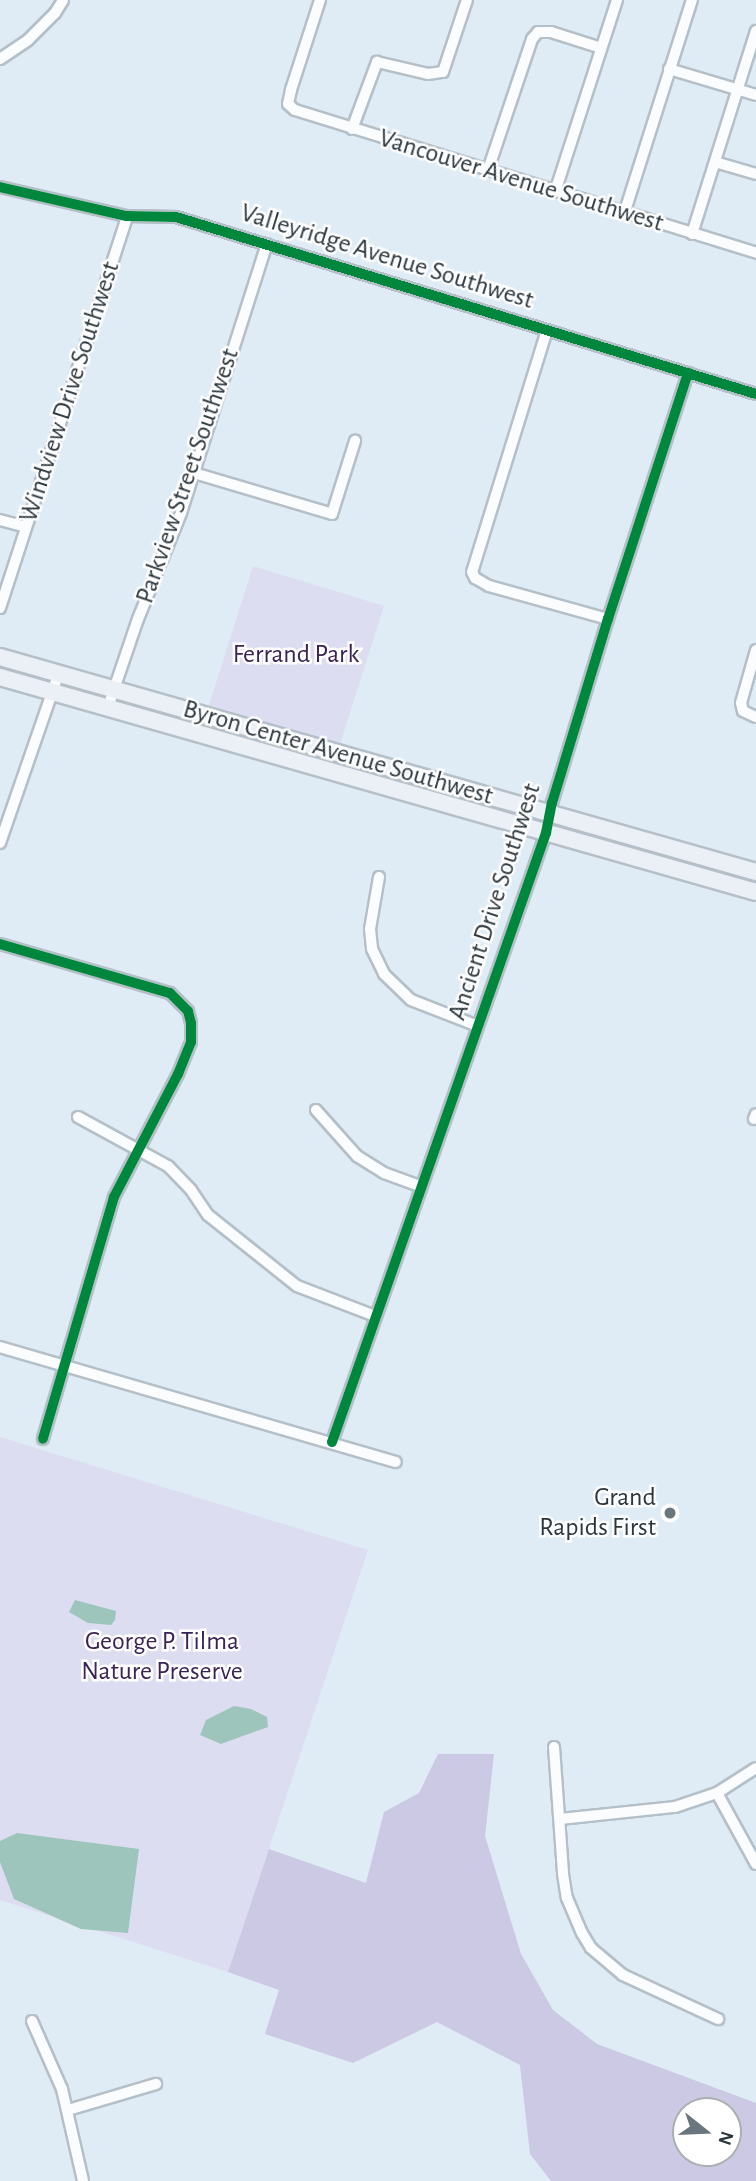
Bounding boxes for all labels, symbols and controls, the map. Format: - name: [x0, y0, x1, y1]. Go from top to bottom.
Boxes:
- street label: Vancouver Avenue Southwest: [375, 123, 667, 239]
- street label: Valleyridge Avenue Southwest: [237, 198, 537, 316]
- street label: Windview Drive Southwest: [13, 258, 127, 526]
- street label: Parkview Street Southwest: [130, 344, 246, 608]
- park label: Ferrand Park: [233, 639, 359, 671]
- street label: Byron Center Avenue Southwest: [179, 694, 497, 812]
- street label: Ancient Drive Southwest: [442, 780, 548, 1024]
- place label: Grand Rapids First: [539, 1482, 656, 1544]
- marker: Grand Rapids First: [662, 1505, 678, 1521]
- park label: George P. Tilma Nature Preserve: [81, 1626, 243, 1688]
- north arrow: [672, 2097, 742, 2167]
- text: N: [714, 2129, 737, 2147]

